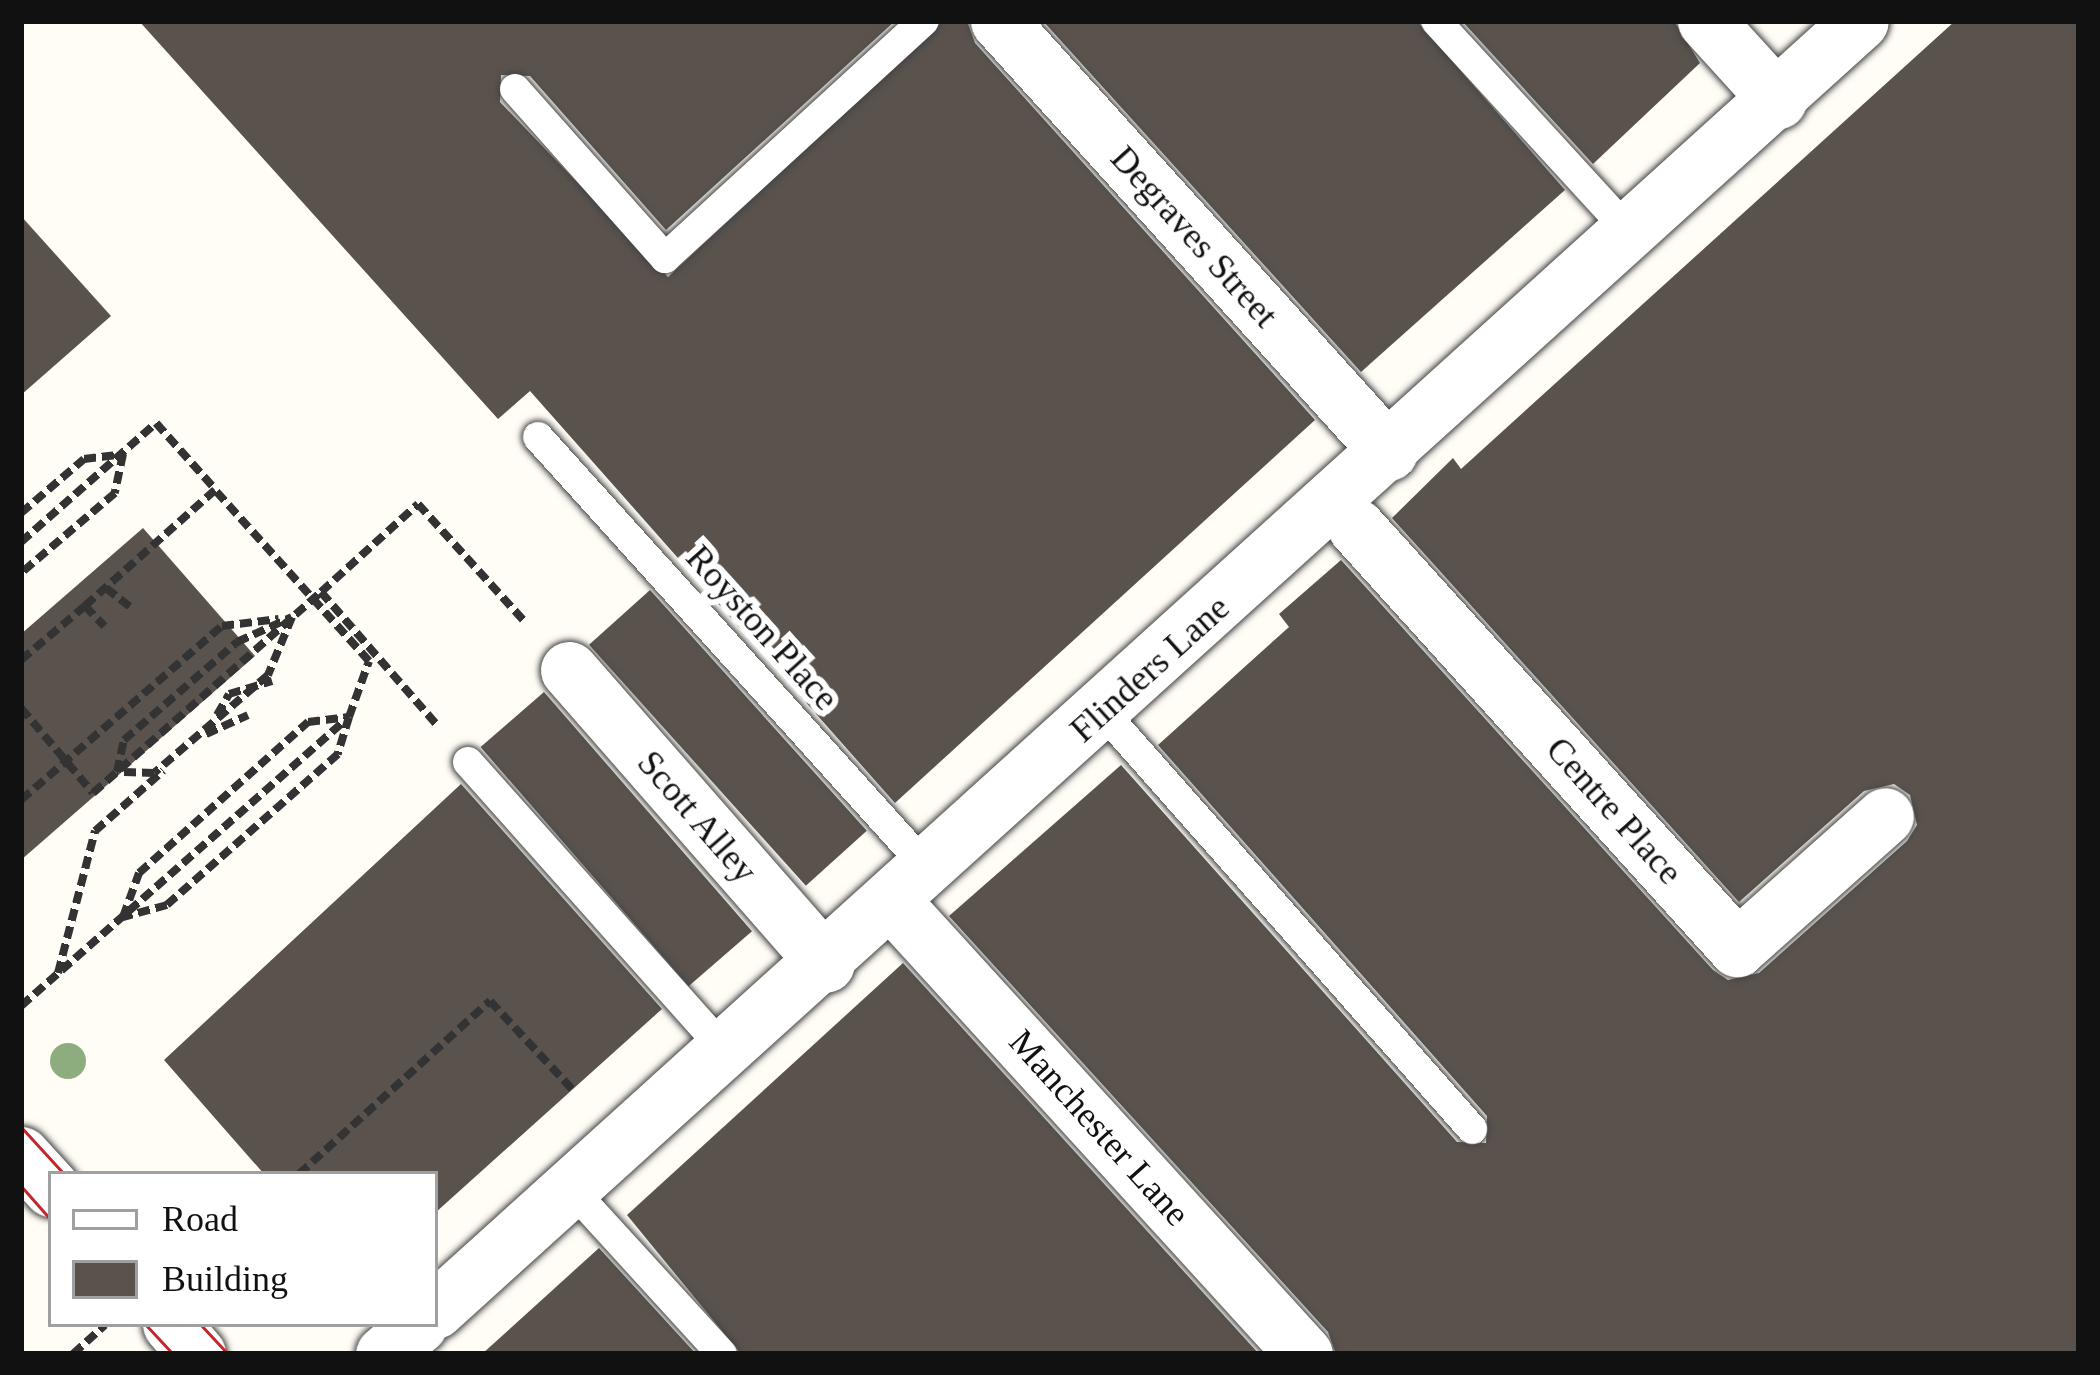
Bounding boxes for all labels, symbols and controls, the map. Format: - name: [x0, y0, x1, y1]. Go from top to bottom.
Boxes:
- street label: Degraves Street: [1101, 137, 1287, 337]
- street label: Royston Place: [677, 537, 847, 719]
- street label: Flinders Lane: [1062, 586, 1238, 752]
- street label: Centre Place: [1537, 729, 1691, 893]
- street label: Scott Alley: [627, 741, 767, 893]
- street label: Manchester Lane: [1000, 1021, 1198, 1235]
- legend: [48, 1171, 438, 1327]
- text: Road: [162, 1199, 238, 1239]
- text: Building: [162, 1259, 288, 1299]

